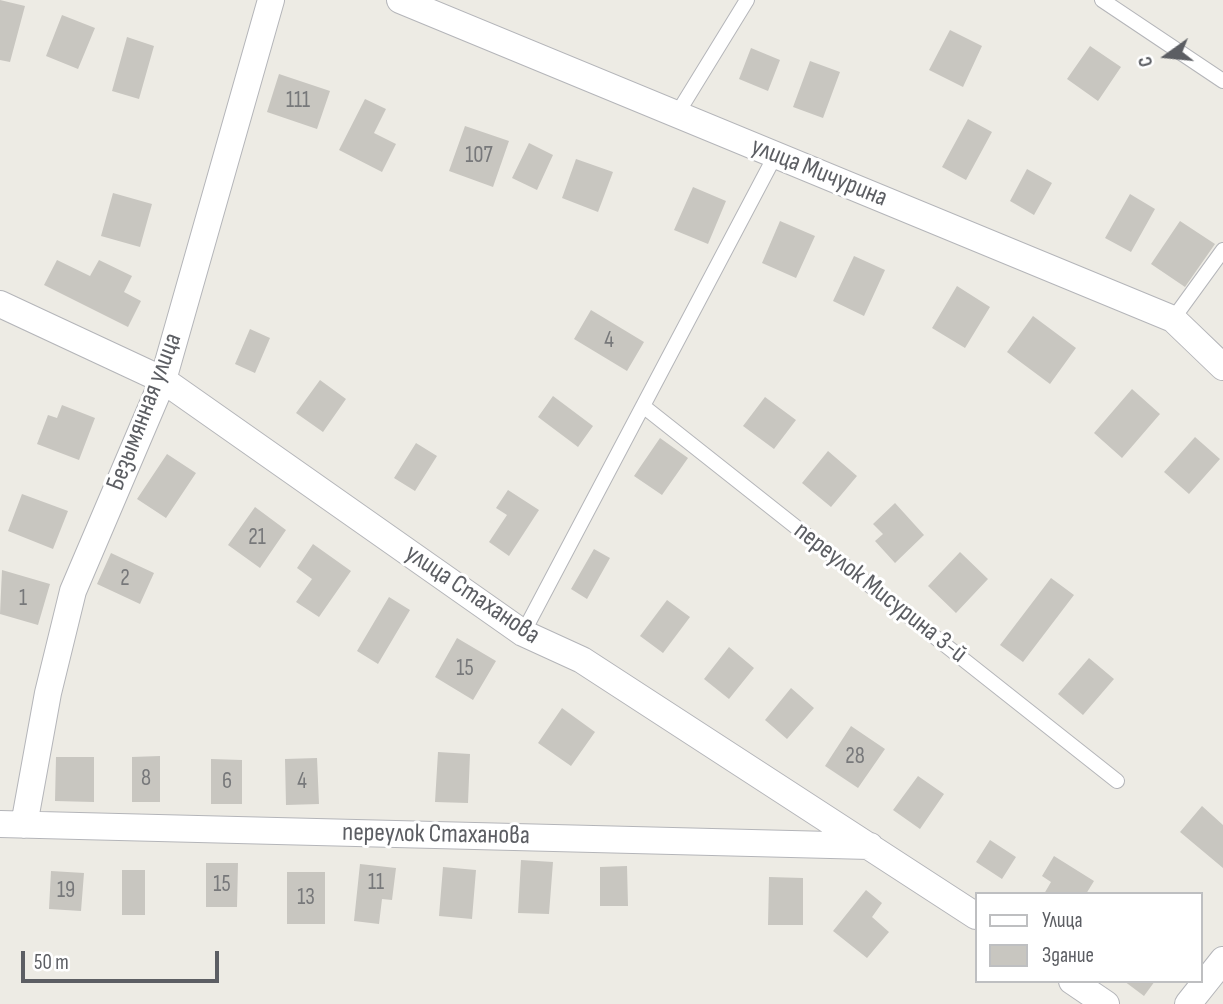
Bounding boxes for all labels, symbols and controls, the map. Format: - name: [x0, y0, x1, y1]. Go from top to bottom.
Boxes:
- north arrow: [1132, 21, 1202, 91]
- text: С: [1134, 54, 1159, 69]
- house number: 111: [286, 87, 310, 115]
- street label: улица Мичурина: [746, 132, 892, 214]
- house number: 107: [465, 142, 493, 170]
- house number: 4: [604, 327, 614, 355]
- street label: Безымянная улица: [101, 329, 189, 495]
- street label: переулок Мисурина 3-й: [787, 516, 973, 670]
- house number: 21: [248, 524, 266, 552]
- street label: улица Стаханова: [399, 538, 545, 652]
- house number: 2: [120, 565, 130, 593]
- house number: 1: [19, 585, 27, 613]
- house number: 15: [456, 655, 474, 683]
- house number: 28: [845, 743, 865, 771]
- house number: 8: [141, 765, 151, 793]
- house number: 6: [222, 768, 232, 796]
- house number: 4: [297, 768, 307, 796]
- street label: переулок Стаханова: [342, 818, 530, 852]
- house number: 11: [368, 869, 384, 897]
- house number: 15: [213, 871, 231, 899]
- house number: 19: [57, 877, 75, 905]
- house number: 13: [297, 884, 315, 912]
- legend: [974, 892, 1202, 983]
- text: Улица: [1042, 908, 1083, 933]
- scale bar: [24, 937, 222, 981]
- text: Здание: [1042, 943, 1094, 968]
- text: 50 m: [34, 950, 69, 975]

